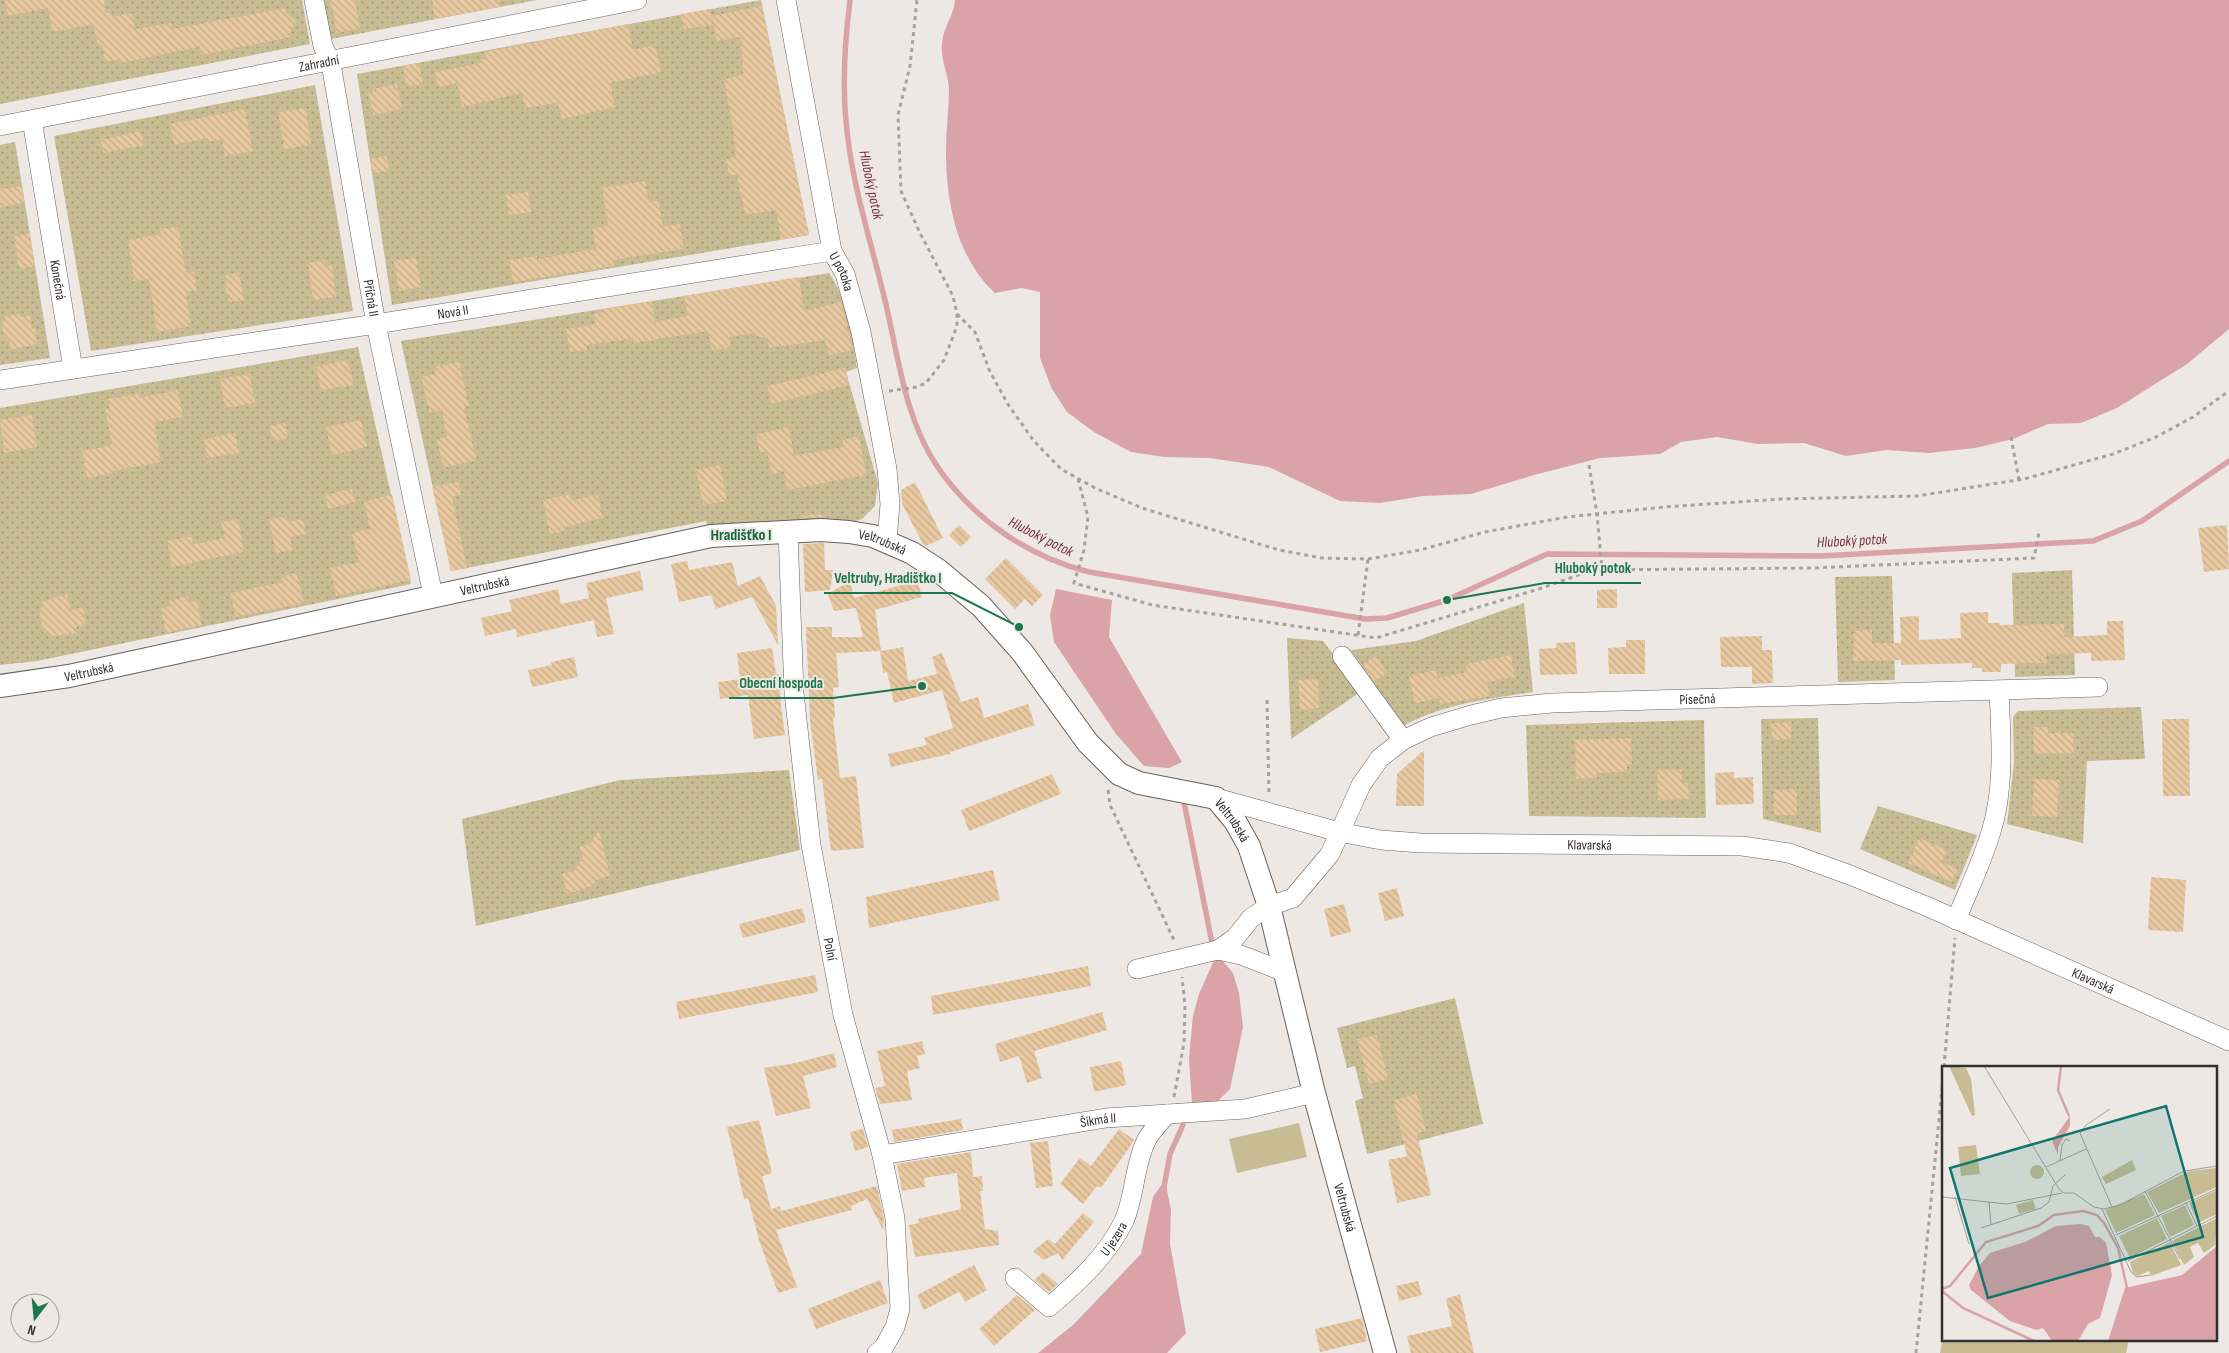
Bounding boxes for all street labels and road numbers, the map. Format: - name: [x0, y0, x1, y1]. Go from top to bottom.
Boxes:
- street label: Zahradní: [297, 51, 341, 75]
- street label: U potoka: [826, 249, 858, 293]
- street label: Konečná: [47, 259, 70, 301]
- street label: Příčná II: [360, 278, 383, 318]
- street label: Nová II: [436, 301, 470, 323]
- street label: Veltrubská: [857, 525, 909, 558]
- street label: Veltrubská: [458, 572, 511, 599]
- street label: Veltrubská: [63, 658, 115, 685]
- street label: Písečná: [1679, 690, 1716, 708]
- street label: Veltrubská: [1211, 795, 1254, 845]
- street label: Klavarská: [1567, 836, 1612, 853]
- street label: Polní: [820, 936, 841, 962]
- street label: Klavarská: [2069, 964, 2117, 997]
- street label: Šikmá II: [1079, 1109, 1117, 1131]
- street label: Veltrubská: [1330, 1181, 1360, 1234]
- street label: U jezera: [1096, 1219, 1131, 1259]

